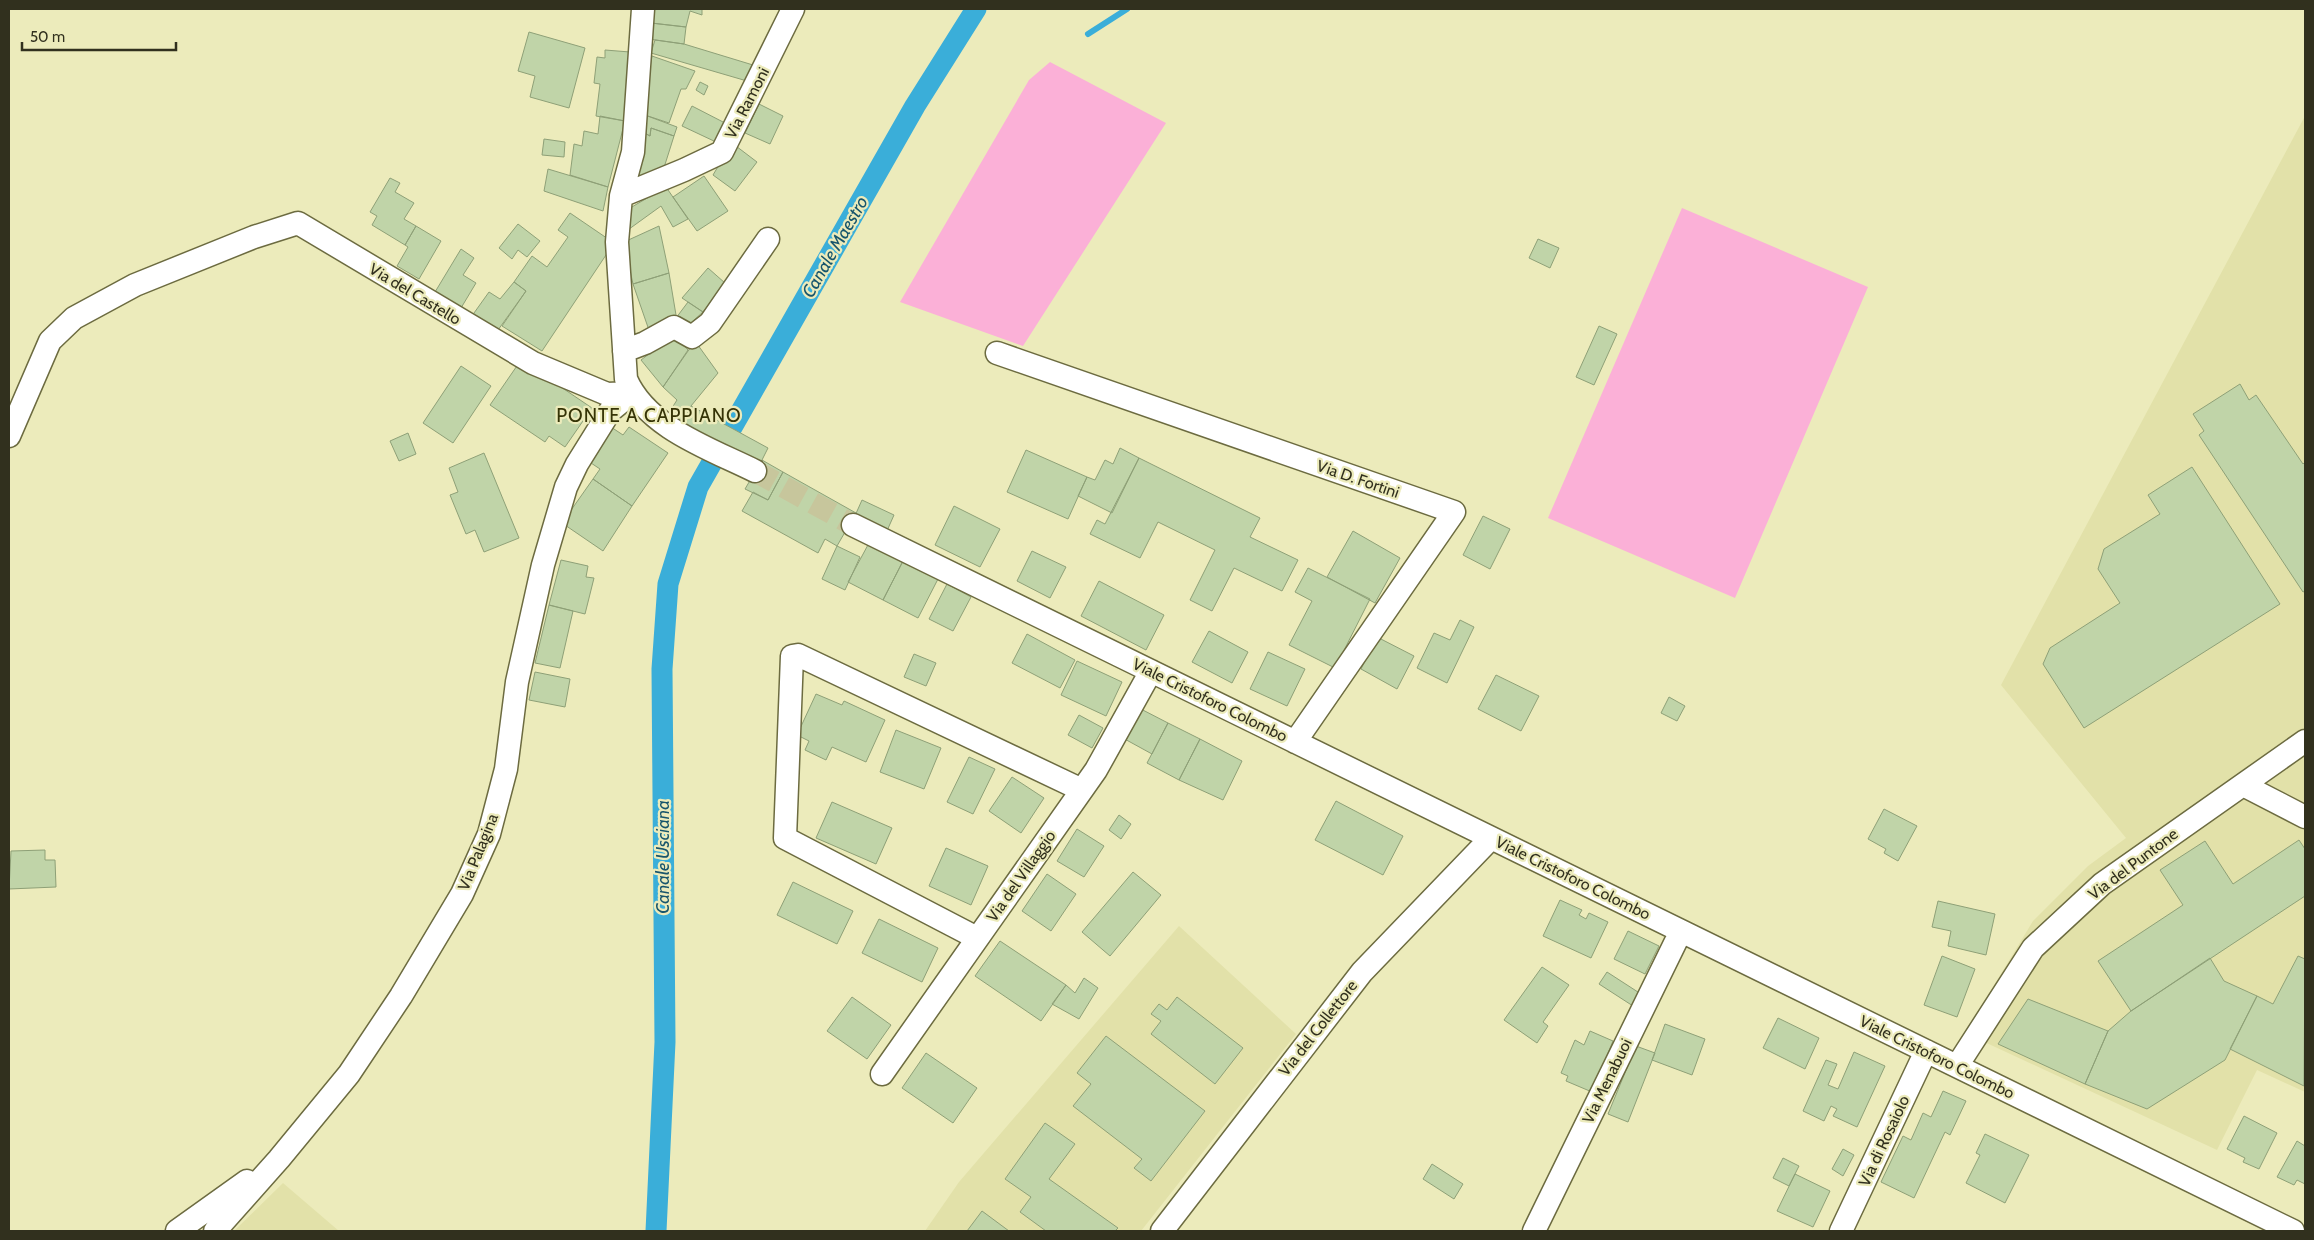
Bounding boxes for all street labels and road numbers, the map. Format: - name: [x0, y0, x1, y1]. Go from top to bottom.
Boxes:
- street label: Via Ramoni: [721, 64, 773, 142]
- street label: Via del Castello: [366, 259, 464, 329]
- street label: Via D. Fortini: [1314, 456, 1402, 502]
- street label: Viale Cristoforo Colombo: [1130, 654, 1291, 746]
- street label: Via Palagina: [454, 810, 502, 893]
- street label: Via del Puntone: [2085, 824, 2181, 904]
- street label: Via del Villaggio: [983, 827, 1060, 925]
- street label: Viale Cristoforo Colombo: [1493, 832, 1654, 924]
- street label: Via del Collettore: [1275, 976, 1361, 1080]
- street label: Viale Cristoforo Colombo: [1857, 1011, 2018, 1103]
- street label: Via Menabuoi: [1578, 1035, 1636, 1127]
- street label: Via di Rosaiolo: [1855, 1092, 1913, 1189]

